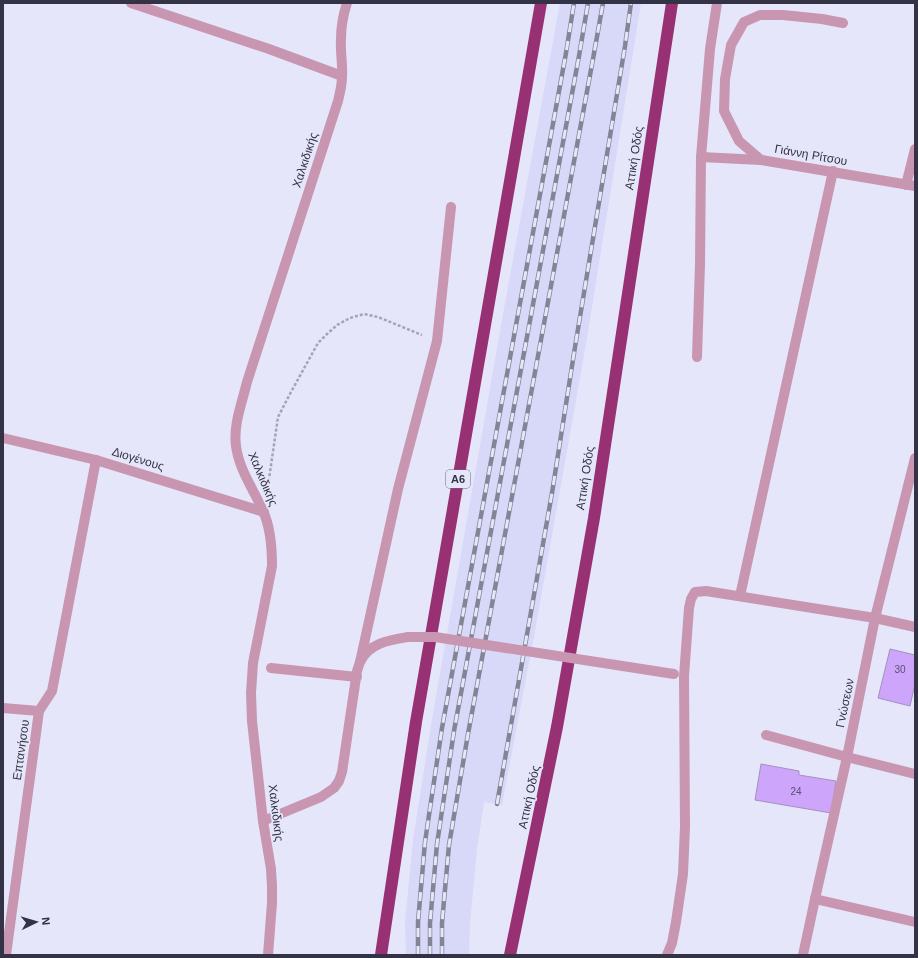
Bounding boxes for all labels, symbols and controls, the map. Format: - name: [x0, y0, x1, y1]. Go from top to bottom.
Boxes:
- street label: Αττική Οδός: [622, 125, 646, 191]
- street label: Χαλκιδικής: [289, 130, 321, 189]
- street label: Γιάννη Ρίτσου: [774, 142, 848, 168]
- street label: Διογένους: [110, 444, 166, 474]
- street label: Αττική Οδός: [573, 445, 597, 511]
- street label: Χαλκιδικής: [245, 450, 281, 508]
- road number: Α6: [446, 470, 470, 488]
- house number: 30: [894, 664, 906, 675]
- street label: Γνώσεων: [833, 677, 857, 729]
- street label: Επτανήσου: [10, 719, 32, 781]
- street label: Αττική Οδός: [515, 764, 543, 830]
- street label: Χαλκιδικής: [266, 784, 286, 843]
- house number: 24: [790, 786, 802, 797]
- north arrow: [16, 902, 56, 942]
- text: N: [40, 917, 52, 926]

